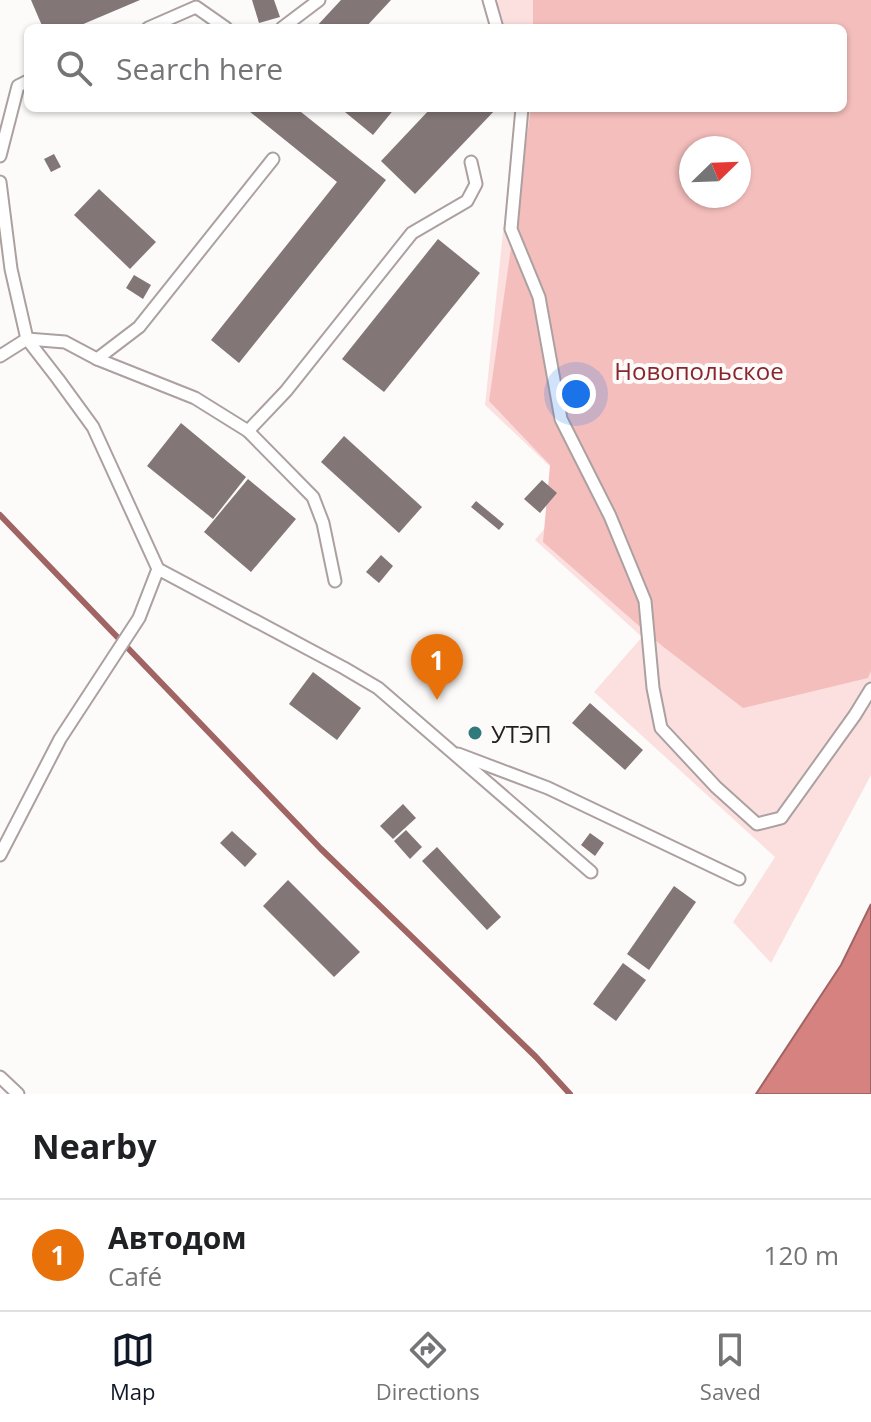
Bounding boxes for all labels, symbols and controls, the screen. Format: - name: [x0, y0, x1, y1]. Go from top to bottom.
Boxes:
- search box: [24, 24, 847, 112]
- icon: search: [52, 46, 96, 90]
- text: Search here: [116, 48, 283, 89]
- north arrow: [679, 136, 751, 208]
- park label: Новопольское: [614, 354, 784, 387]
- your location: [556, 374, 596, 414]
- pin: 1: [411, 634, 463, 700]
- place label: УТЭП: [491, 717, 552, 750]
- marker: УТЭП: [466, 724, 484, 742]
- text: Nearby: [32, 1123, 157, 1169]
- text: Автодом: [108, 1217, 247, 1258]
- text: 1: [51, 1237, 65, 1273]
- text: 120 m: [764, 1237, 839, 1273]
- text: Café: [108, 1258, 162, 1294]
- tab: Map: [110, 1328, 156, 1406]
- tab: Directions: [376, 1328, 480, 1406]
- tab: Saved: [700, 1328, 761, 1406]

